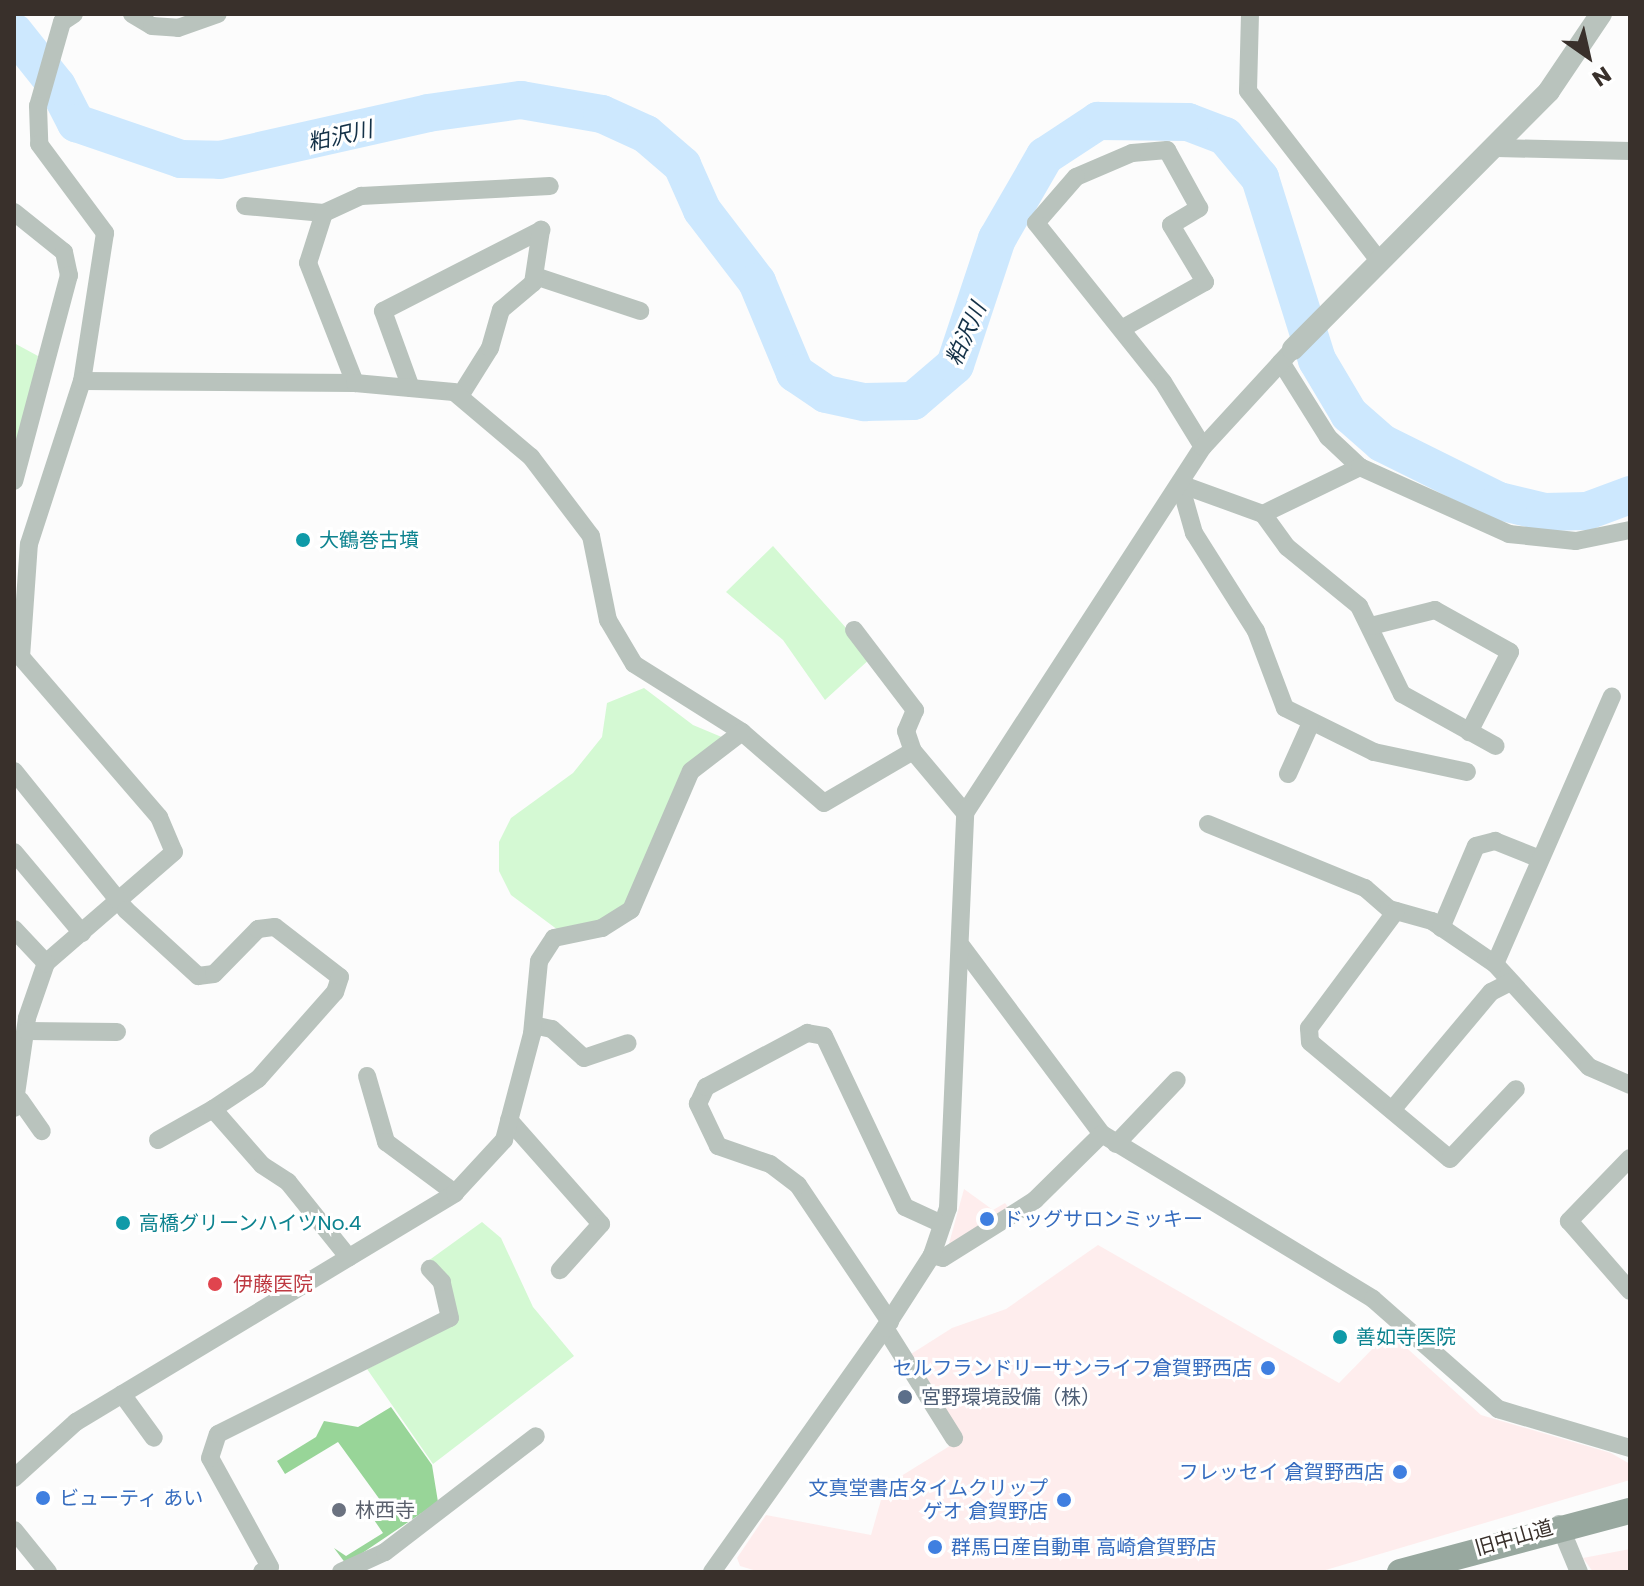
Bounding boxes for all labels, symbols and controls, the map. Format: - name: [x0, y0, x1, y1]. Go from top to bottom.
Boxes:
- north arrow: [1548, 16, 1628, 96]
- text: N: [1586, 59, 1617, 94]
- water label: 粕沢川: [305, 116, 375, 156]
- water label: 粕沢川: [941, 298, 991, 370]
- place label: 大鶴巻古墳: [319, 528, 419, 552]
- marker: 大鶴巻古墳: [294, 531, 312, 549]
- place label: ドッグサロンミッキー: [1003, 1207, 1203, 1231]
- marker: ドッグサロンミッキー: [978, 1210, 996, 1228]
- place label: 高橋グリーンハイツNo.4: [139, 1211, 363, 1235]
- marker: 高橋グリーンハイツNo.4: [114, 1214, 132, 1232]
- place label: 伊藤医院: [233, 1272, 313, 1296]
- marker: 伊藤医院: [204, 1273, 226, 1295]
- place label: 善如寺医院: [1356, 1325, 1456, 1349]
- marker: 善如寺医院: [1331, 1328, 1349, 1346]
- place label: セルフランドリーサンライフ倉賀野西店: [892, 1356, 1252, 1380]
- marker: セルフランドリーサンライフ倉賀野西店: [1259, 1359, 1277, 1377]
- place label: 宮野環境設備（株）: [921, 1385, 1101, 1409]
- marker: 宮野環境設備（株）: [896, 1388, 914, 1406]
- place label: フレッセイ 倉賀野西店: [1179, 1460, 1384, 1484]
- marker: フレッセイ 倉賀野西店: [1391, 1463, 1409, 1481]
- place label: 文真堂書店タイムクリップ ゲオ 倉賀野店: [808, 1476, 1048, 1523]
- place label: ビューティ あい: [59, 1486, 204, 1510]
- marker: ビューティ あい: [34, 1489, 52, 1507]
- marker: 文真堂書店タイムクリップ ゲオ 倉賀野店: [1055, 1491, 1073, 1509]
- place label: 林西寺: [355, 1498, 415, 1522]
- marker: 林西寺: [330, 1501, 348, 1519]
- street label: 旧中山道: [1472, 1515, 1556, 1561]
- place label: 群馬日産自動車 高崎倉賀野店: [951, 1535, 1216, 1559]
- marker: 群馬日産自動車 高崎倉賀野店: [926, 1538, 944, 1556]

